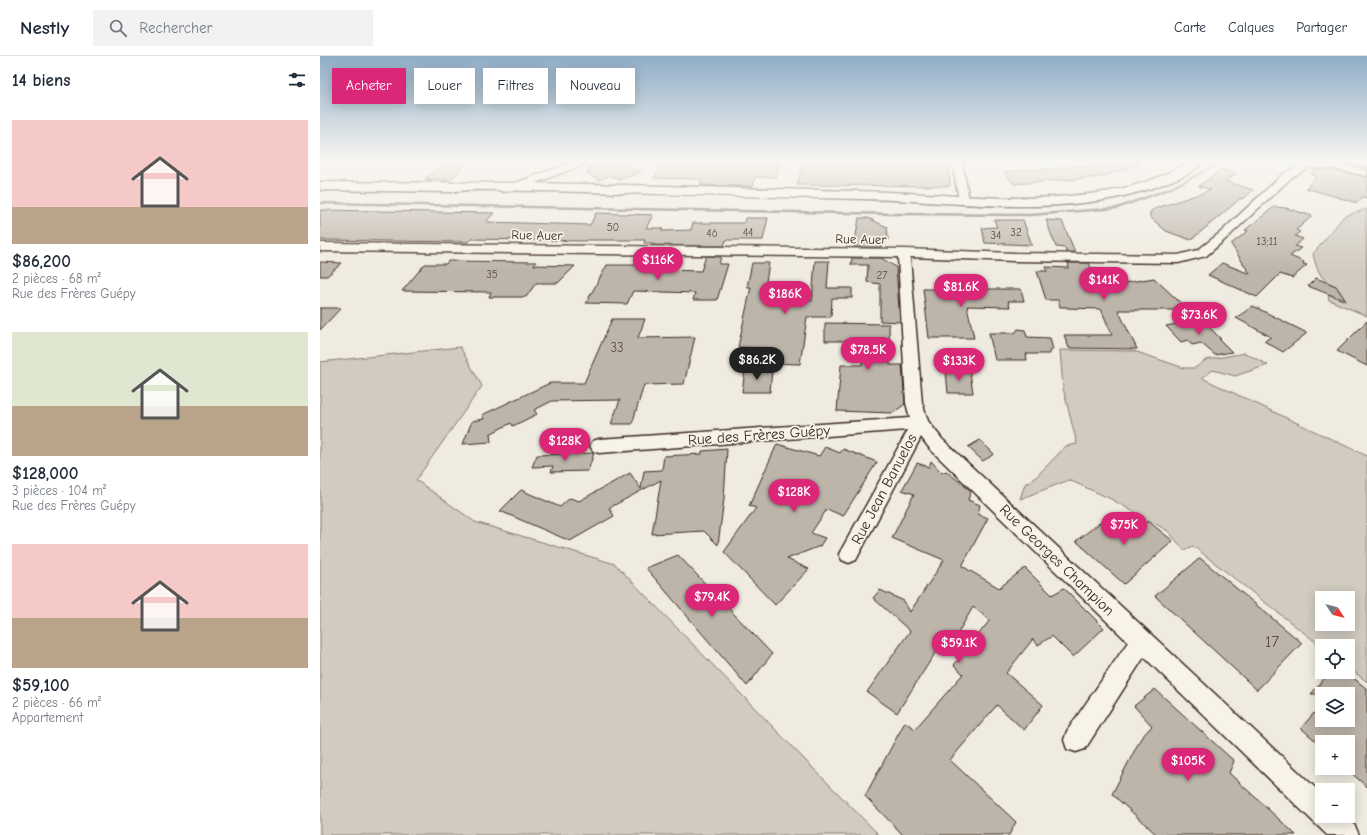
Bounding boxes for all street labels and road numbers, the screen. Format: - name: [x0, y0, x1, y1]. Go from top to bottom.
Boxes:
- street label: Rue Auer: [511, 227, 564, 243]
- street label: Rue Auer: [835, 231, 888, 247]
- street label: Rue des Frères Guépy: [687, 421, 831, 449]
- street label: Rue Jean Banuelos: [847, 431, 921, 547]
- street label: Rue Georges Champion: [996, 501, 1118, 619]

